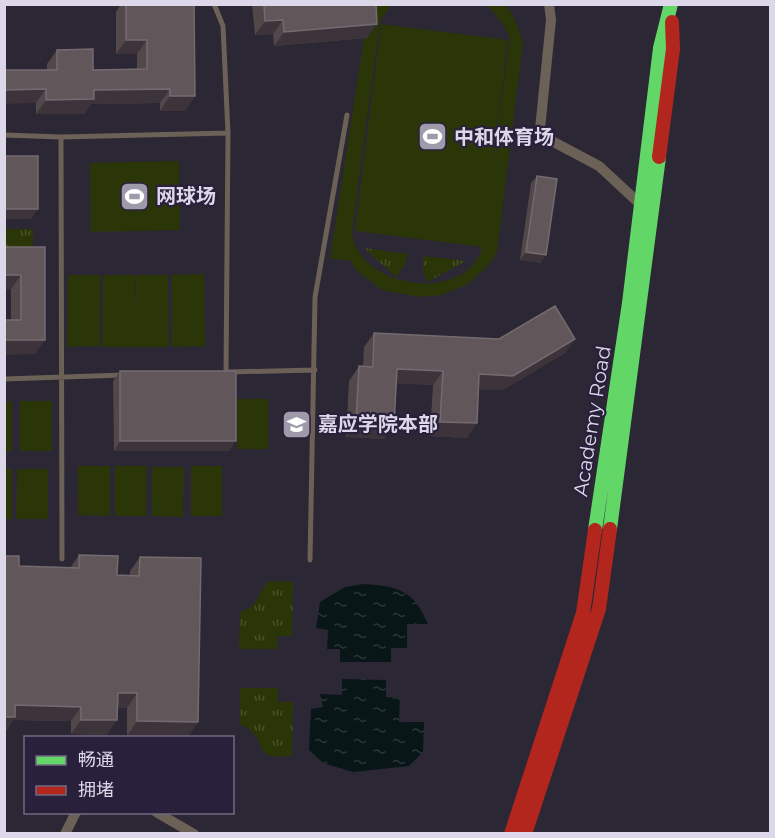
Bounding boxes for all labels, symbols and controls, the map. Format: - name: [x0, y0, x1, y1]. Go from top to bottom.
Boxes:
- sports icon: 中和体育场: [417, 121, 449, 153]
- place label: 中和体育场: [454, 125, 554, 149]
- sports icon: 网球场: [119, 180, 151, 212]
- place label: 网球场: [156, 184, 216, 208]
- street label: Academy Road: [568, 344, 616, 498]
- school or university icon: 嘉应学院本部: [281, 408, 313, 440]
- place label: 嘉应学院本部: [318, 412, 438, 436]
- legend: [24, 736, 234, 814]
- text: 畅通: [78, 749, 114, 771]
- text: 拥堵: [78, 779, 114, 801]

